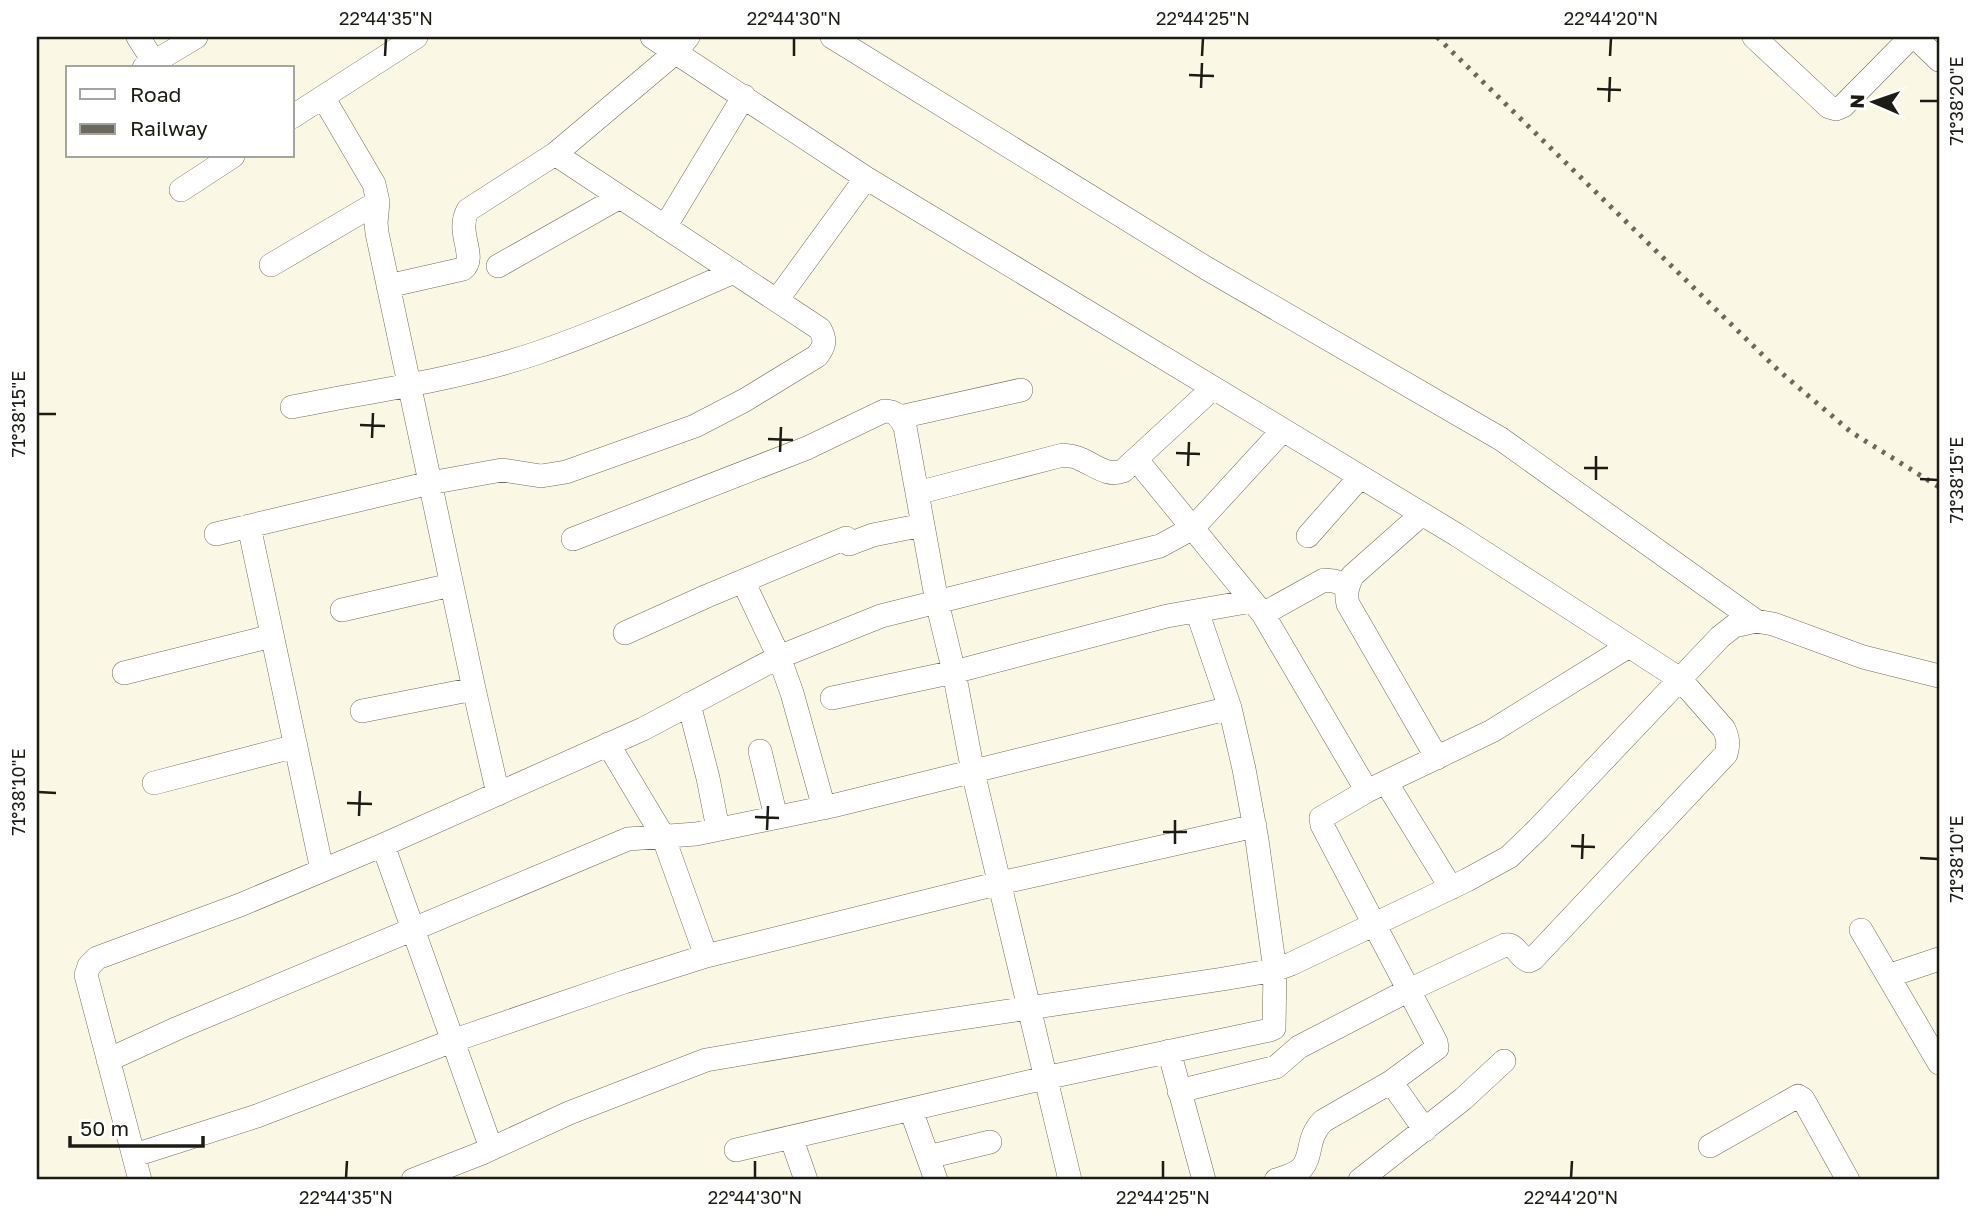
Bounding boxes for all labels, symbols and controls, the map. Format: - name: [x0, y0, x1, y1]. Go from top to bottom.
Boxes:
- text: 22°44'35"N: [339, 7, 433, 29]
- text: 22°44'30"N: [747, 7, 841, 29]
- text: 22°44'25"N: [1156, 7, 1250, 29]
- text: 22°44'20"N: [1564, 7, 1658, 29]
- text: 71°38'20"E: [1945, 57, 1967, 145]
- legend: [66, 66, 294, 158]
- north arrow: [1840, 66, 1910, 136]
- text: Road: [130, 81, 181, 107]
- text: N: [1845, 94, 1868, 109]
- text: Railway: [130, 115, 208, 141]
- text: 71°38'15"E: [7, 371, 29, 457]
- text: 71°38'15"E: [1945, 437, 1967, 523]
- text: 71°38'10"E: [7, 748, 29, 836]
- text: 71°38'10"E: [1945, 815, 1967, 903]
- scale bar: [70, 1105, 203, 1149]
- text: 50 m: [80, 1115, 129, 1141]
- text: 22°44'35"N: [299, 1186, 393, 1208]
- text: 22°44'30"N: [708, 1186, 802, 1208]
- text: 22°44'25"N: [1116, 1186, 1210, 1208]
- text: 22°44'20"N: [1524, 1186, 1618, 1208]

